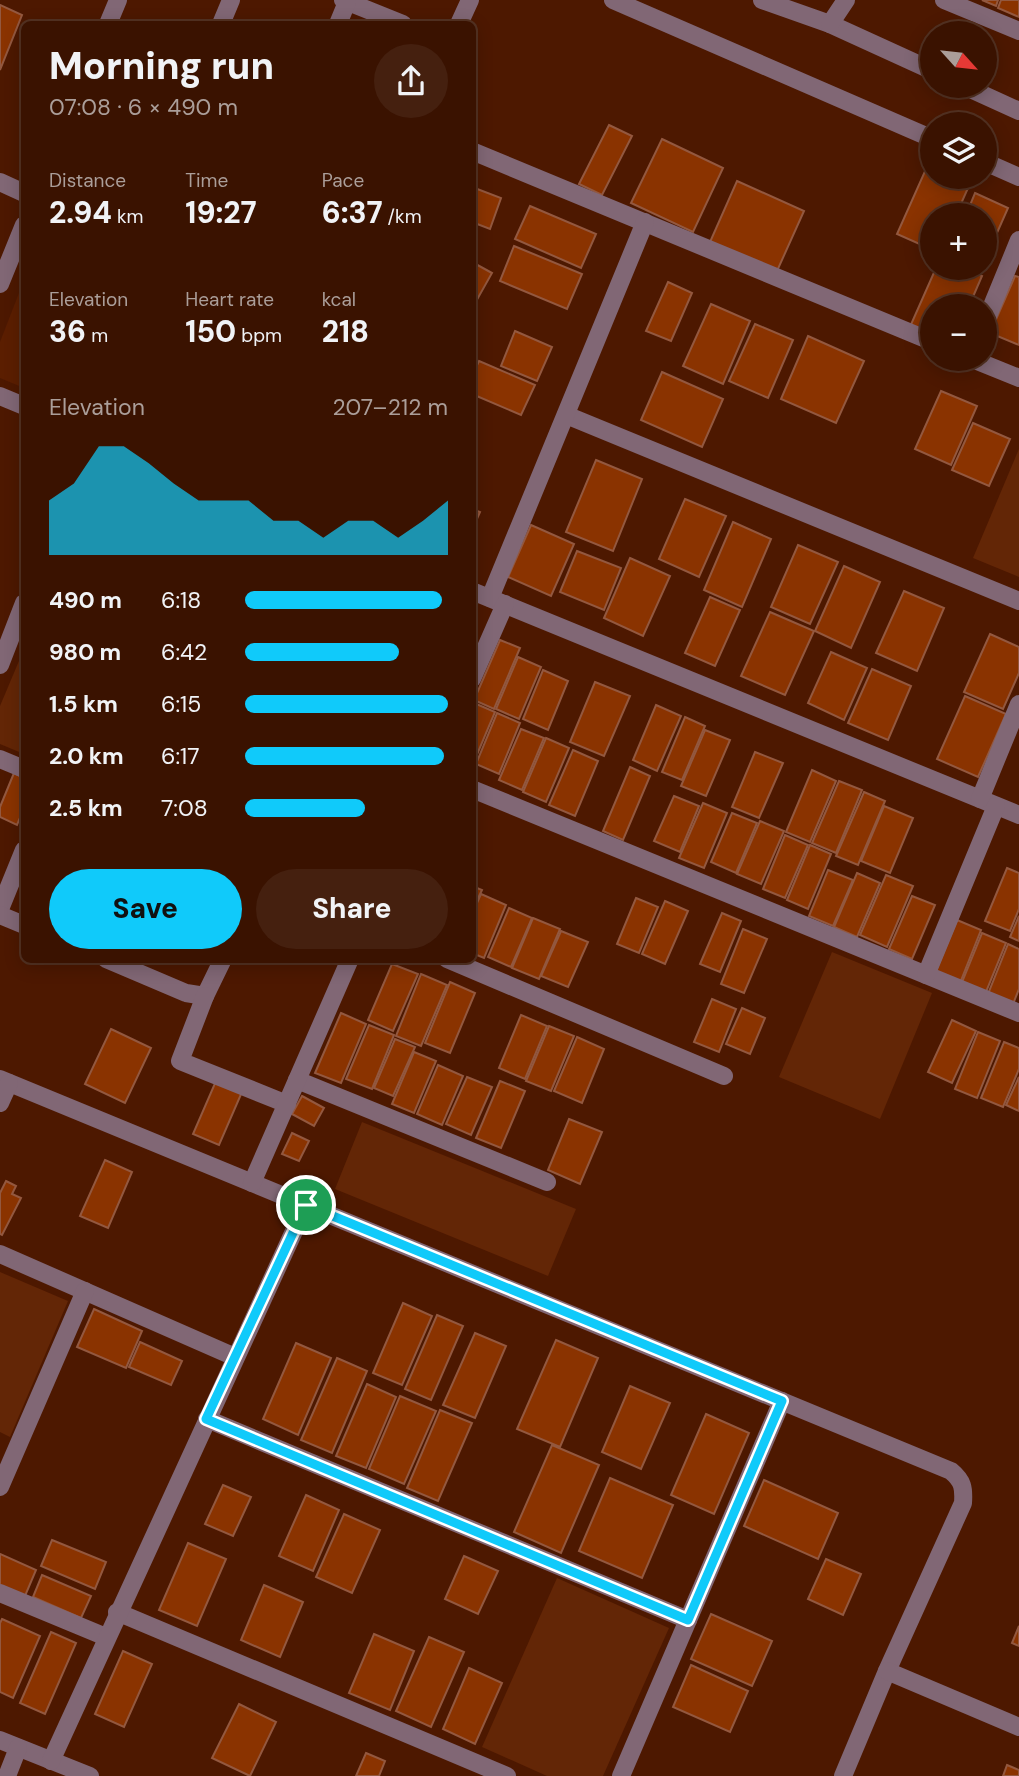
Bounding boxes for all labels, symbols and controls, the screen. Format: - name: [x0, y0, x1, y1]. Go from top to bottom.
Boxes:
- north arrow: [920, 21, 998, 98]
- map controls: [920, 21, 997, 371]
- text: Morning run: [49, 41, 274, 91]
- button: share: [374, 44, 448, 118]
- text: 07:08 · 6 × 490 m: [49, 92, 238, 122]
- button: layers: [920, 112, 997, 189]
- text: Distance: [49, 168, 126, 193]
- text: Time: [185, 168, 228, 193]
- text: Pace: [322, 168, 364, 193]
- text: 2.94: [49, 193, 112, 232]
- text: 19:27: [185, 193, 257, 232]
- text: 6:37: [322, 193, 383, 232]
- button: +: [920, 203, 997, 280]
- text: km: [112, 204, 143, 229]
- text: /km: [383, 204, 422, 229]
- text: Elevation: [49, 287, 128, 312]
- text: Heart rate: [185, 287, 274, 312]
- text: kcal: [322, 287, 356, 312]
- button: −: [920, 294, 997, 371]
- text: 36: [49, 312, 86, 351]
- text: 150: [185, 312, 236, 351]
- text: 218: [322, 312, 369, 351]
- text: m: [86, 323, 108, 348]
- text: bpm: [236, 323, 282, 348]
- text: Elevation: [49, 392, 145, 422]
- text: 207–212 m: [332, 392, 448, 422]
- text: 490 m: [49, 585, 122, 615]
- text: 6:18: [161, 585, 201, 615]
- text: 980 m: [49, 637, 121, 667]
- text: 6:42: [161, 637, 207, 667]
- text: 1.5 km: [49, 689, 118, 719]
- text: 6:15: [161, 689, 201, 719]
- text: 2.0 km: [49, 741, 124, 771]
- text: 6:17: [161, 741, 200, 771]
- text: 2.5 km: [49, 793, 123, 823]
- text: 7:08: [161, 793, 208, 823]
- button: Save: [49, 869, 242, 949]
- button: Share: [256, 869, 448, 949]
- pin: [276, 1175, 336, 1235]
- icon: arrive: [287, 1186, 325, 1224]

